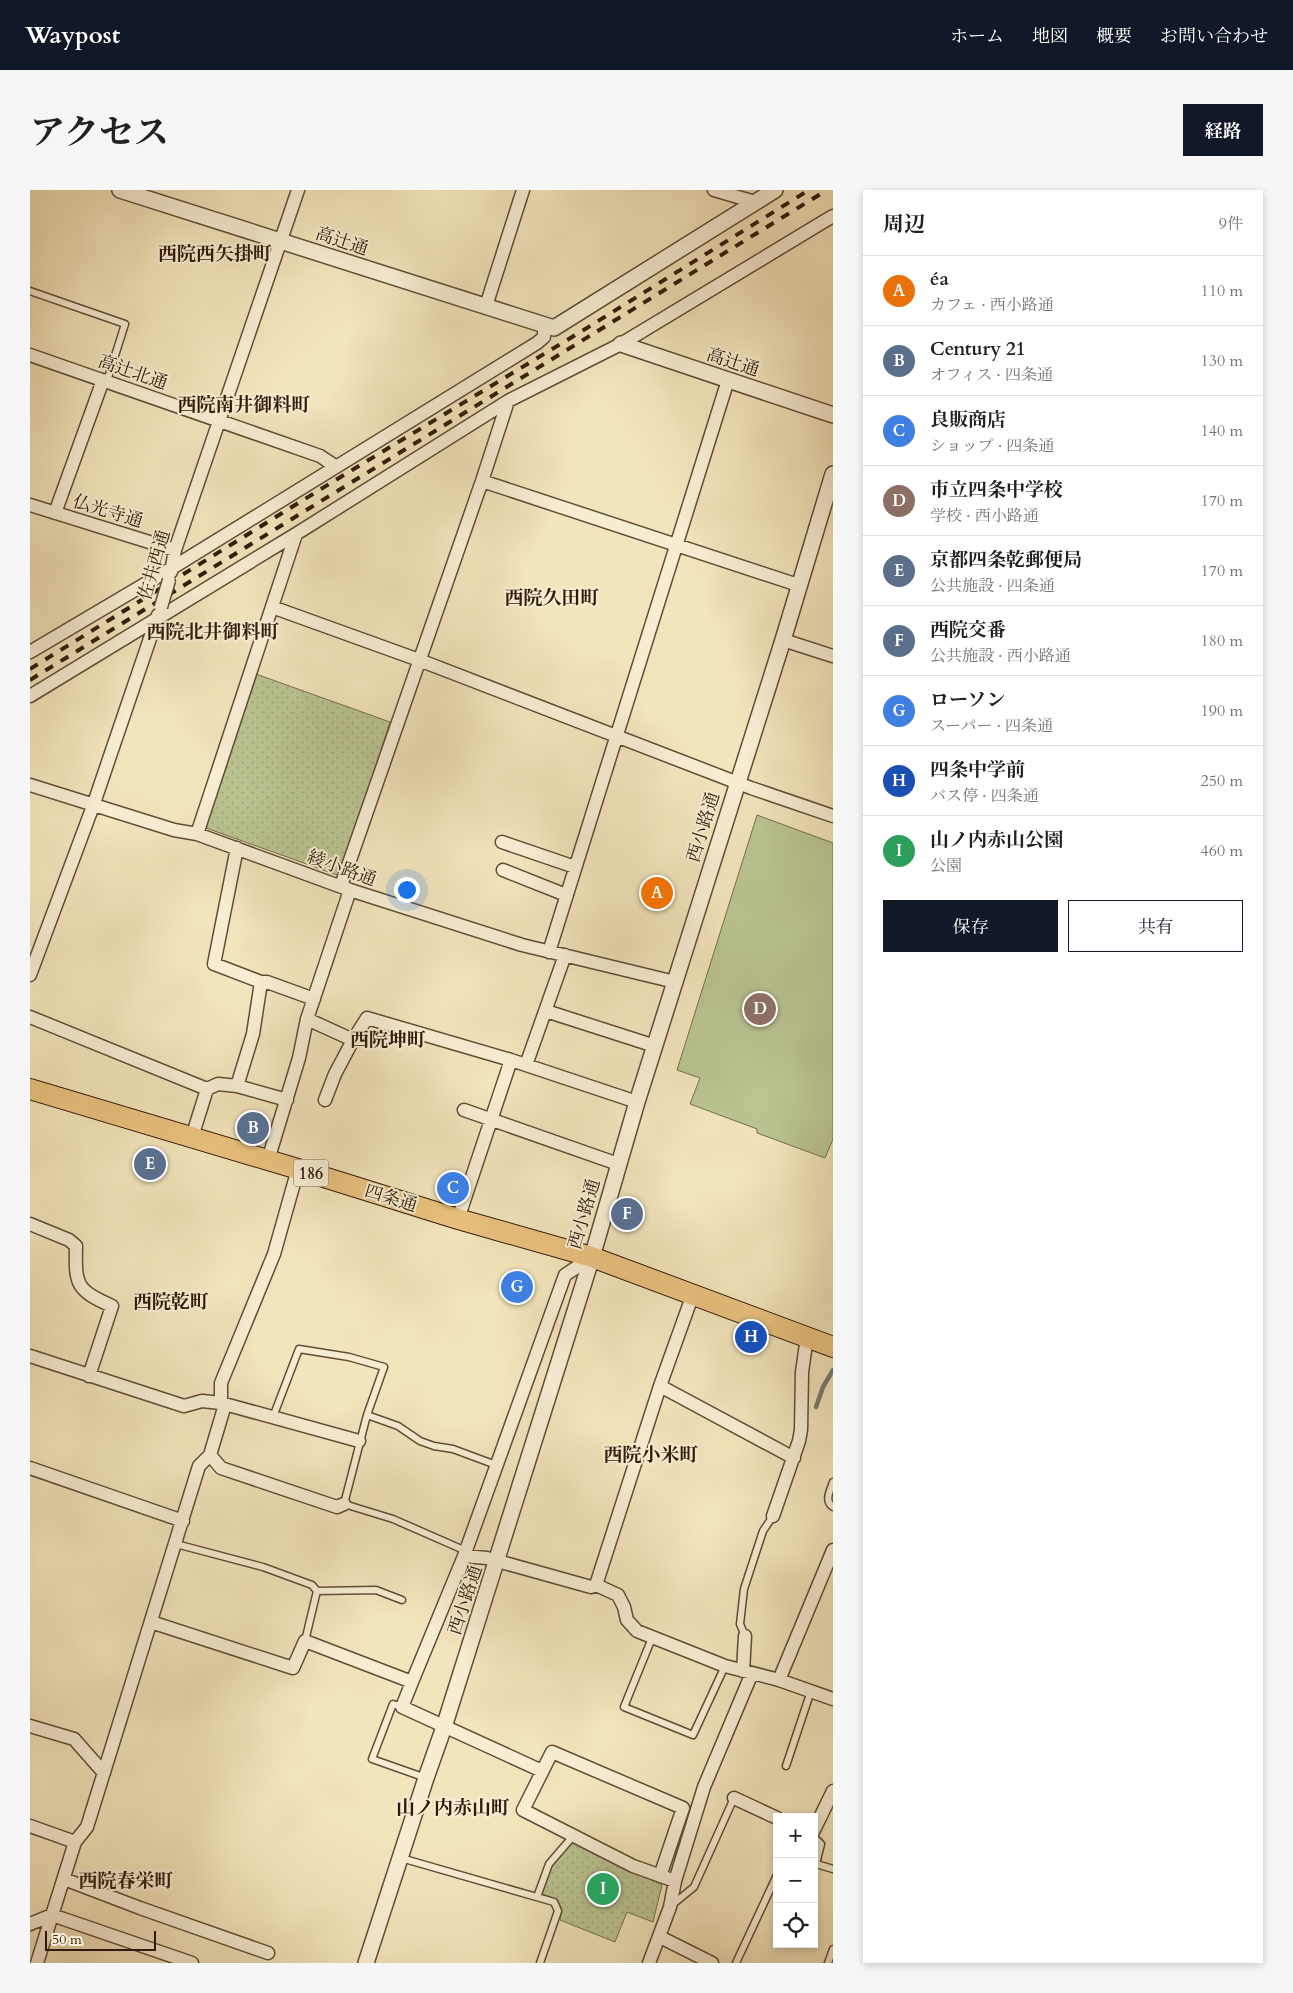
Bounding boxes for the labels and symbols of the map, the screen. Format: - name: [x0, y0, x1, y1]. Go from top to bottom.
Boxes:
- street label: 高辻通: [312, 221, 371, 262]
- district label: 西院西矢掛町: [158, 241, 272, 267]
- street label: 高辻通: [703, 342, 762, 383]
- street label: 高辻北通: [95, 349, 171, 396]
- district label: 西院南井御料町: [177, 392, 311, 418]
- street label: 仏光寺通: [70, 489, 146, 534]
- street label: 佐井西通: [133, 527, 176, 603]
- district label: 西院久田町: [504, 585, 600, 611]
- district label: 西院北井御料町: [146, 619, 280, 645]
- street label: 西小路通: [681, 789, 726, 865]
- street label: 綾小路通: [304, 844, 380, 893]
- pin: A: [641, 874, 673, 912]
- your location: [394, 877, 420, 903]
- pin: D: [744, 990, 776, 1028]
- district label: 西院坤町: [350, 1027, 426, 1053]
- pin: B: [237, 1109, 269, 1147]
- pin: E: [134, 1145, 166, 1183]
- road number: 186: [294, 1160, 328, 1186]
- pin: C: [437, 1169, 469, 1207]
- street label: 西小路通: [563, 1176, 606, 1252]
- street label: 四条通: [361, 1179, 420, 1218]
- pin: F: [611, 1195, 643, 1233]
- pin: G: [501, 1268, 533, 1306]
- district label: 西院乾町: [133, 1289, 209, 1315]
- pin: H: [735, 1318, 767, 1356]
- district label: 西院小米町: [603, 1442, 699, 1468]
- street label: 西小路通: [442, 1562, 488, 1638]
- district label: 山ノ内赤山町: [396, 1795, 510, 1821]
- district label: 西院春栄町: [78, 1868, 174, 1894]
- pin: I: [587, 1870, 619, 1908]
- scale bar: [45, 1928, 156, 1951]

